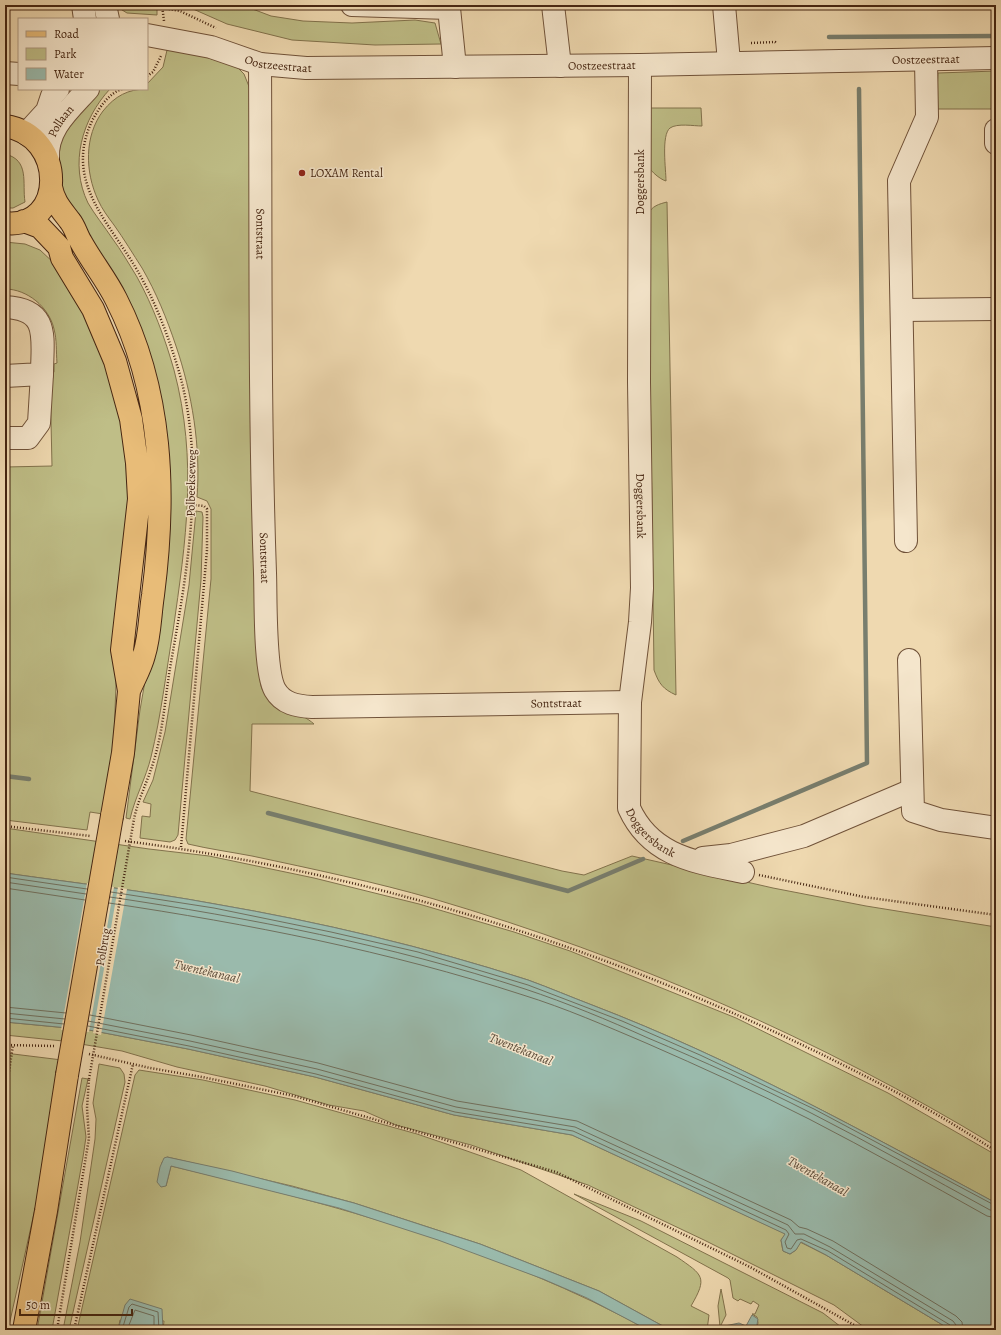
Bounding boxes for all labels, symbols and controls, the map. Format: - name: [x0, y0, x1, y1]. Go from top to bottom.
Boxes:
- legend: [18, 18, 148, 90]
- text: Road: [54, 26, 80, 42]
- text: Park: [54, 46, 77, 62]
- street label: Oostzeestraat: [242, 51, 312, 76]
- street label: Oostzeestraat: [892, 51, 960, 68]
- street label: Oostzeestraat: [568, 57, 636, 74]
- text: Water: [53, 66, 84, 82]
- street label: Pollaan: [44, 101, 78, 140]
- street label: Doggersbank: [632, 149, 648, 215]
- place label: LOXAM Rental: [310, 165, 383, 181]
- marker: LOXAM Rental: [297, 168, 307, 178]
- street label: Sontstraat: [252, 208, 268, 259]
- street label: Polbeekseweg: [182, 449, 200, 517]
- street label: Doggersbank: [632, 473, 649, 539]
- street label: Sontstraat: [256, 532, 273, 584]
- street label: Sontstraat: [531, 695, 582, 712]
- street label: Doggersbank: [622, 805, 678, 861]
- street label: Polbrug: [92, 927, 114, 967]
- water label: Twentekanaal: [173, 955, 242, 987]
- water label: Twentekanaal: [487, 1029, 556, 1070]
- water label: Twentekanaal: [785, 1152, 852, 1200]
- scale bar: [20, 1291, 132, 1317]
- text: 50 m: [26, 1297, 50, 1313]

